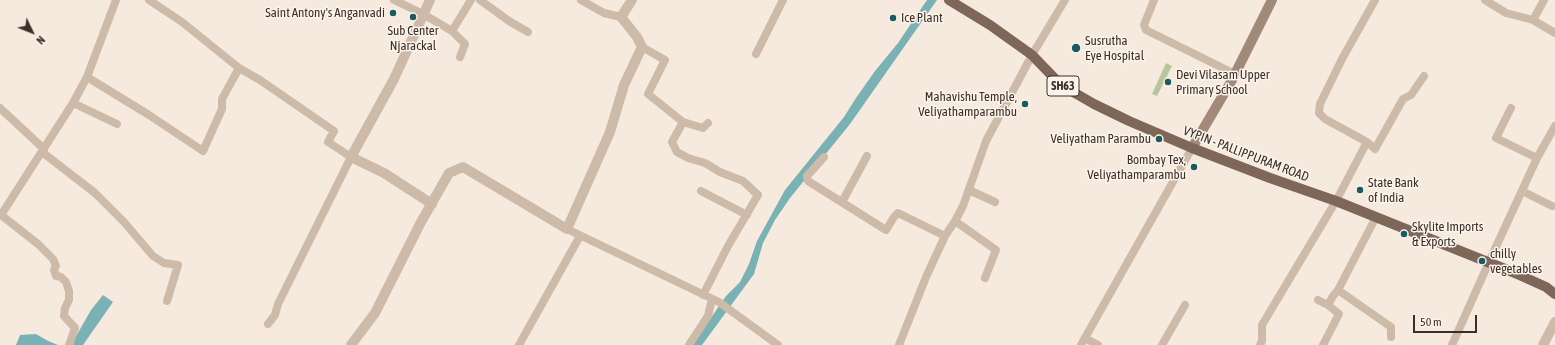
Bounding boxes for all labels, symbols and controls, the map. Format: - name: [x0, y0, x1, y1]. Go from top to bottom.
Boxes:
- place label: Saint Antony's Anganvadi: [265, 5, 385, 21]
- marker: Saint Antony's Anganvadi: [388, 8, 398, 18]
- place label: Ice Plant: [901, 10, 943, 26]
- north arrow: [12, 12, 52, 52]
- marker: Sub Center Njarackal: [408, 12, 418, 22]
- marker: Ice Plant: [888, 13, 898, 23]
- place label: Sub Center Njarackal: [387, 23, 439, 54]
- place label: Susrutha Eye Hospital: [1085, 33, 1144, 64]
- text: N: [34, 34, 47, 47]
- marker: Susrutha Eye Hospital: [1070, 42, 1082, 54]
- place label: Devi Vilasam Upper Primary School: [1176, 67, 1270, 98]
- road number: SH63: [1047, 76, 1079, 96]
- marker: Devi Vilasam Upper Primary School: [1163, 77, 1173, 87]
- place label: Mahavishu Temple, Veliyathamparambu: [918, 89, 1017, 120]
- marker: Mahavishu Temple, Veliyathamparambu: [1020, 99, 1030, 109]
- street label: VYPIN - PALLIPPURAM ROAD: [1181, 123, 1311, 185]
- place label: Veliyatham Parambu: [1051, 131, 1151, 147]
- marker: Veliyatham Parambu: [1154, 134, 1164, 144]
- place label: Bombay Tex, Veliyathamparambu: [1087, 152, 1186, 183]
- marker: Bombay Tex, Veliyathamparambu: [1189, 162, 1199, 172]
- place label: State Bank of India: [1368, 175, 1419, 206]
- marker: State Bank of India: [1355, 185, 1365, 195]
- place label: Skylite Imports & Exports: [1412, 219, 1483, 250]
- marker: Skylite Imports & Exports: [1399, 229, 1409, 239]
- place label: chilly vegetables: [1490, 246, 1542, 277]
- marker: chilly vegetables: [1477, 256, 1487, 266]
- scale bar: [1415, 307, 1479, 333]
- text: 50 m: [1420, 315, 1442, 329]

